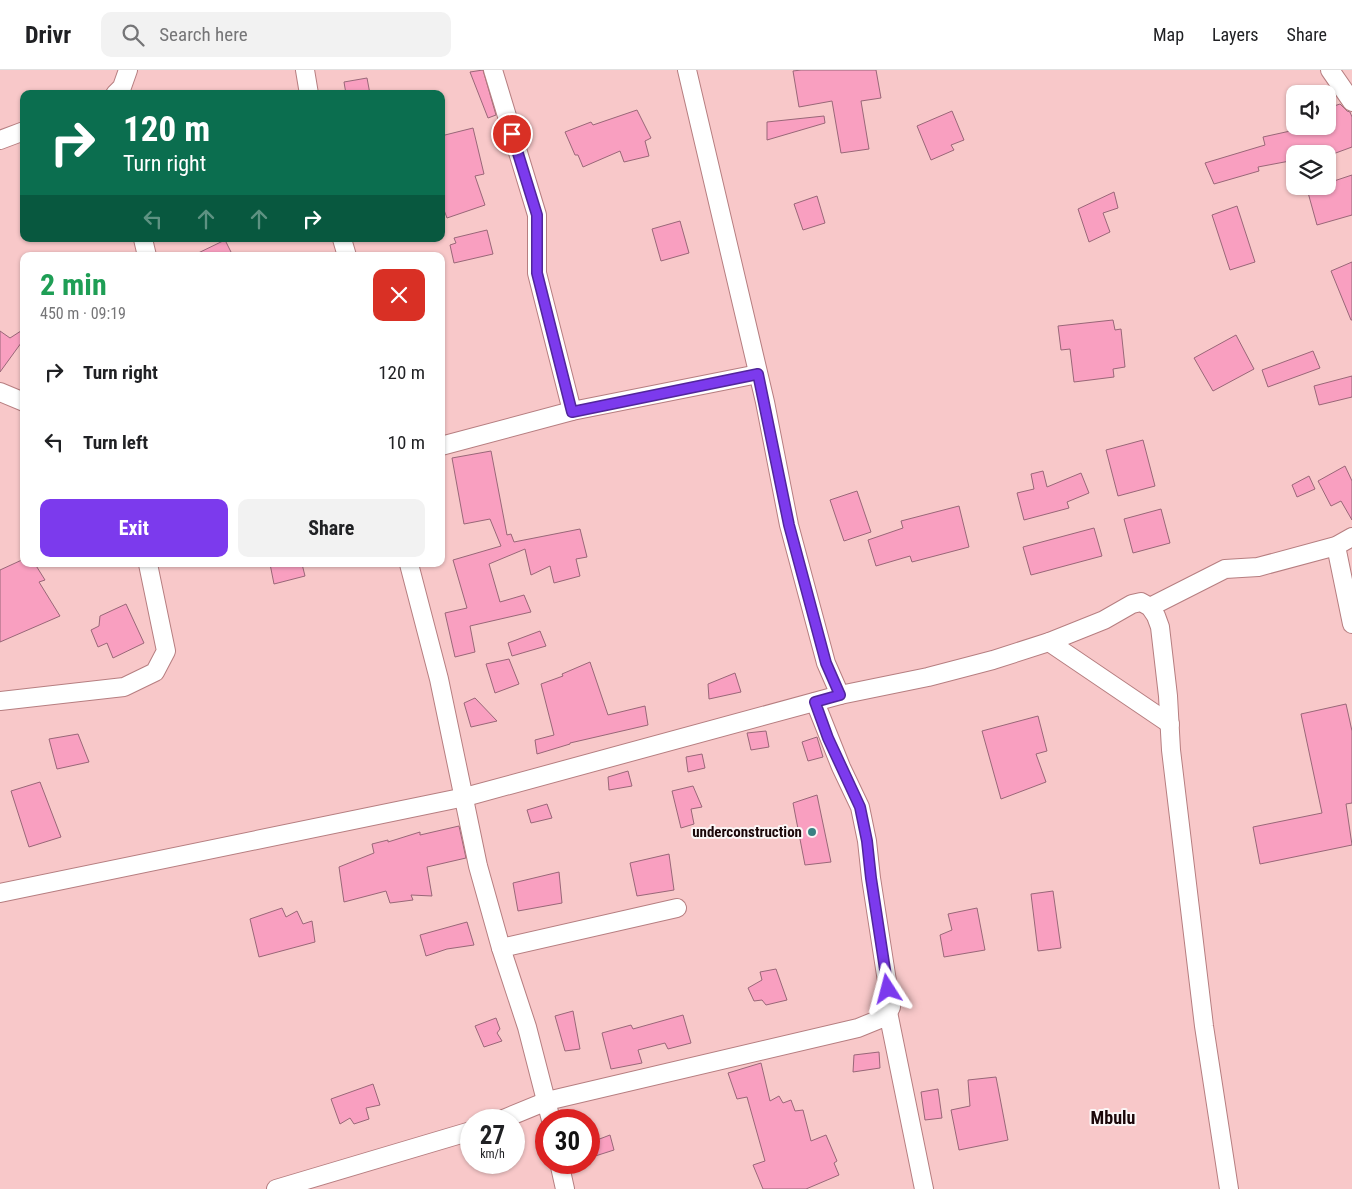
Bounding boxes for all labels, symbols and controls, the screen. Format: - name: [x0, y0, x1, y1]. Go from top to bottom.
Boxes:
- search box: [101, 12, 451, 57]
- text: Drivr: [25, 21, 71, 49]
- icon: search: [119, 21, 147, 49]
- text: Search here: [159, 23, 248, 46]
- text: Map: [1153, 24, 1184, 45]
- text: Layers: [1212, 24, 1259, 45]
- text: Share: [1287, 24, 1327, 45]
- map controls: [1286, 85, 1336, 195]
- button: sound: [1286, 85, 1336, 135]
- text: 120 m: [123, 109, 210, 150]
- icon: right: [40, 110, 105, 175]
- pin: [491, 113, 533, 155]
- icon: arrive: [498, 120, 526, 148]
- button: layers: [1286, 145, 1336, 195]
- text: Turn right: [123, 151, 206, 176]
- icon: left: [139, 205, 167, 233]
- icon: ahead: [192, 205, 220, 233]
- icon: ahead: [245, 205, 273, 233]
- icon: right: [298, 205, 326, 233]
- text: 2 min: [40, 267, 107, 302]
- button: close: [373, 269, 425, 321]
- text: 450 m · 09:19: [40, 304, 126, 323]
- icon: right: [40, 358, 68, 386]
- text: Turn right: [83, 361, 158, 384]
- text: 120 m: [378, 361, 425, 384]
- icon: left: [40, 428, 68, 456]
- text: Turn left: [83, 431, 148, 454]
- text: 10 m: [388, 431, 425, 454]
- button: Exit: [40, 499, 228, 557]
- button: Share: [238, 499, 425, 557]
- place label: underconstruction: [692, 823, 802, 841]
- marker: underconstruction: [806, 826, 818, 838]
- position arrow: [861, 962, 913, 1014]
- district label: Mbulu: [1091, 1107, 1135, 1128]
- speed limit sign: 30: [535, 1109, 600, 1174]
- text: 27: [480, 1121, 505, 1150]
- text: km/h: [480, 1147, 505, 1161]

